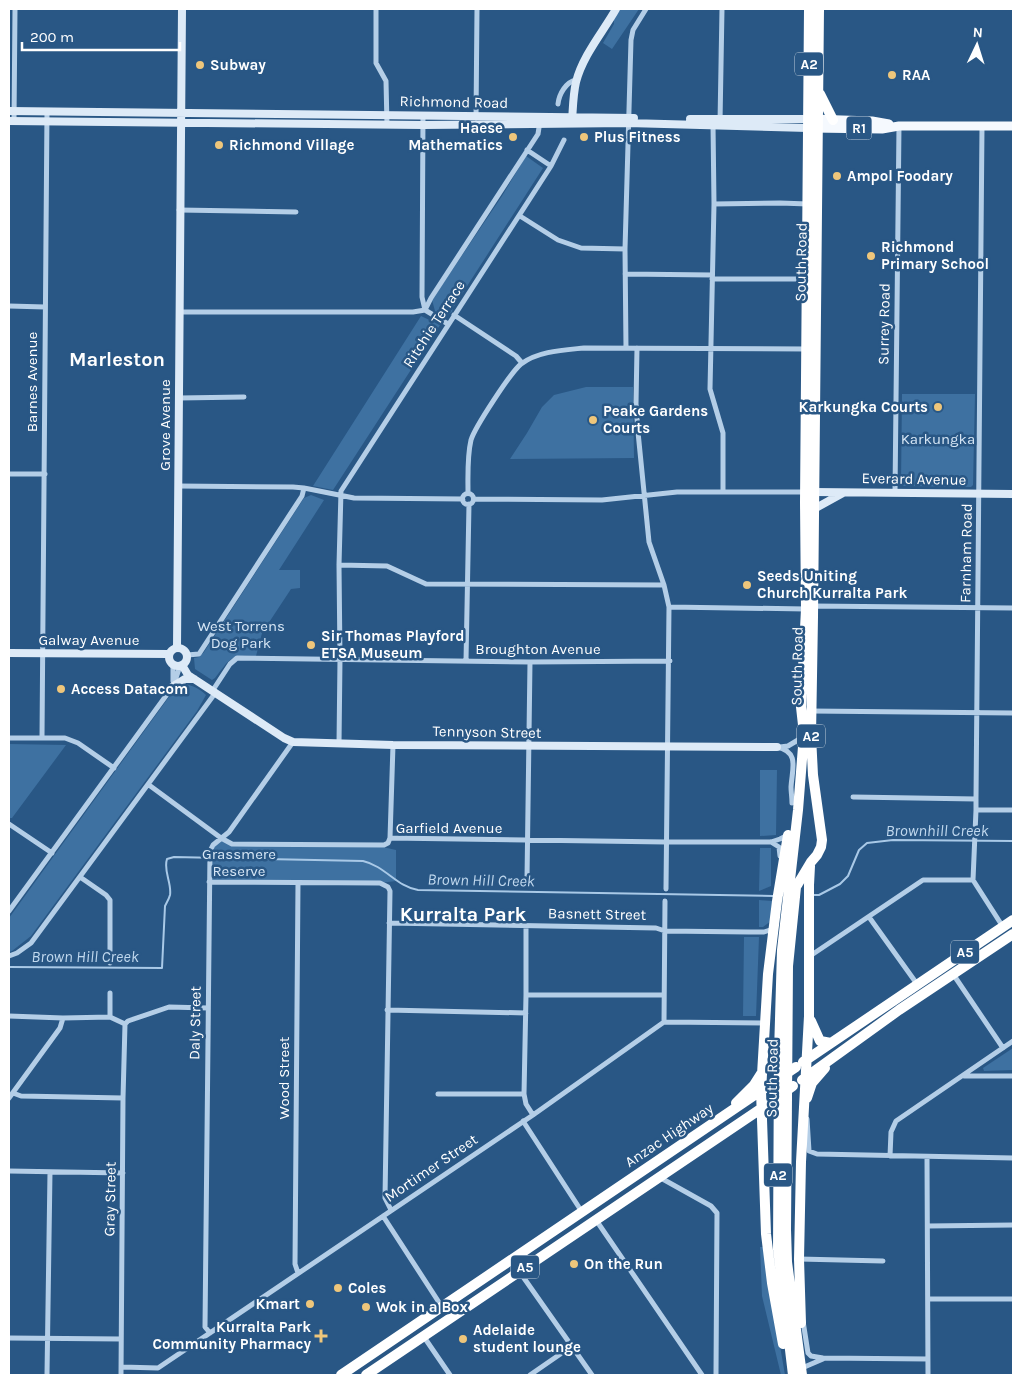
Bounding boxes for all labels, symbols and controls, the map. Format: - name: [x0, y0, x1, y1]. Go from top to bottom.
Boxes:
- scale bar: [22, 20, 180, 52]
- north arrow: [952, 20, 1002, 70]
- text: N: [972, 24, 983, 41]
- text: 200 m: [30, 28, 74, 46]
- road number: A2: [795, 52, 823, 76]
- place label: Subway: [210, 56, 266, 74]
- marker: Subway: [194, 59, 206, 71]
- place label: RAA: [902, 66, 931, 84]
- marker: RAA: [886, 69, 898, 81]
- street label: Richmond Road: [399, 92, 509, 112]
- road number: R1: [846, 116, 872, 140]
- place label: Haese Mathematics: [408, 119, 503, 154]
- place label: Plus Fitness: [594, 128, 681, 146]
- marker: Haese Mathematics: [507, 131, 519, 143]
- marker: Plus Fitness: [578, 131, 590, 143]
- place label: Richmond Village: [229, 136, 355, 154]
- marker: Richmond Village: [213, 139, 225, 151]
- place label: Ampol Foodary: [847, 167, 953, 185]
- marker: Ampol Foodary: [831, 170, 843, 182]
- street label: South Road: [791, 222, 811, 302]
- place label: Richmond Primary School: [881, 238, 989, 273]
- marker: Richmond Primary School: [865, 250, 877, 262]
- street label: Ritchie Terrace: [399, 277, 469, 371]
- street label: Surrey Road: [874, 283, 894, 365]
- street label: Barnes Avenue: [23, 332, 41, 432]
- district label: Marleston: [69, 348, 165, 371]
- street label: Grove Avenue: [156, 379, 174, 471]
- place label: Karkungka Courts: [799, 398, 928, 416]
- marker: Karkungka Courts: [932, 401, 944, 413]
- place label: Peake Gardens Courts: [603, 402, 708, 437]
- marker: Peake Gardens Courts: [587, 414, 599, 426]
- park label: Karkungka: [901, 430, 975, 448]
- street label: Everard Avenue: [862, 469, 966, 489]
- street label: Farnham Road: [956, 503, 976, 603]
- place label: Seeds Uniting Church Kurralta Park: [757, 567, 907, 602]
- marker: Seeds Uniting Church Kurralta Park: [741, 579, 753, 591]
- park label: West Torrens Dog Park: [197, 617, 285, 652]
- street label: South Road: [787, 626, 807, 706]
- place label: Sir Thomas Playford ETSA Museum: [321, 627, 464, 662]
- street label: Galway Avenue: [38, 631, 140, 649]
- marker: Sir Thomas Playford ETSA Museum: [305, 639, 317, 651]
- street label: Broughton Avenue: [475, 640, 601, 658]
- place label: Access Datacom: [71, 680, 188, 698]
- marker: Access Datacom: [55, 683, 67, 695]
- street label: Tennyson Street: [432, 722, 542, 742]
- road number: A2: [797, 724, 825, 748]
- street label: Garfield Avenue: [396, 819, 502, 837]
- water label: Brownhill Creek: [885, 821, 989, 840]
- park label: Grassmere Reserve: [202, 845, 276, 880]
- water label: Brown Hill Creek: [427, 870, 536, 890]
- district label: Kurralta Park: [400, 903, 527, 926]
- street label: Basnett Street: [548, 904, 647, 924]
- road number: A5: [951, 940, 979, 964]
- water label: Brown Hill Creek: [31, 947, 140, 966]
- street label: Daly Street: [185, 985, 205, 1060]
- street label: Wood Street: [275, 1036, 293, 1119]
- street label: South Road: [762, 1038, 782, 1118]
- street label: Anzac Highway: [621, 1099, 717, 1171]
- street label: Mortimer Street: [381, 1130, 481, 1206]
- street label: Gray Street: [100, 1161, 120, 1237]
- road number: A2: [764, 1164, 792, 1186]
- place label: On the Run: [584, 1255, 663, 1273]
- road number: A5: [511, 1256, 539, 1278]
- marker: On the Run: [568, 1258, 580, 1270]
- place label: Coles: [348, 1279, 387, 1297]
- marker: Coles: [332, 1282, 344, 1294]
- place label: Kmart: [255, 1295, 300, 1313]
- marker: Kmart: [304, 1298, 316, 1310]
- place label: Wok in a Box: [376, 1298, 469, 1316]
- marker: Wok in a Box: [360, 1301, 372, 1313]
- place label: Kurralta Park Community Pharmacy: [152, 1318, 311, 1353]
- place label: Adelaide student lounge: [473, 1321, 581, 1356]
- marker: Kurralta Park Community Pharmacy: [315, 1330, 327, 1342]
- marker: Adelaide student lounge: [457, 1333, 469, 1345]

